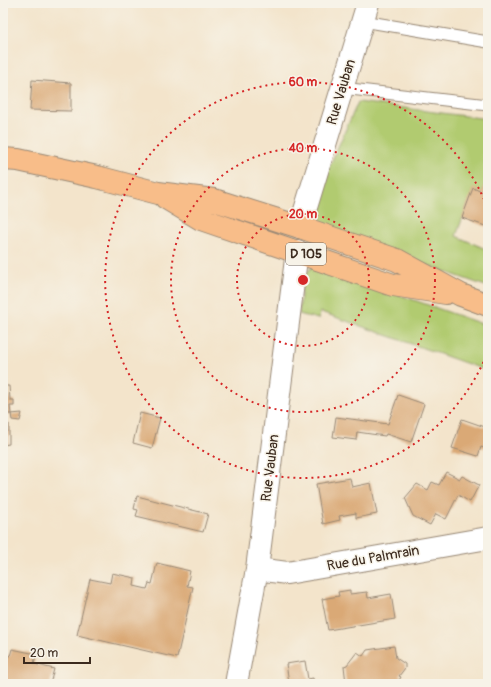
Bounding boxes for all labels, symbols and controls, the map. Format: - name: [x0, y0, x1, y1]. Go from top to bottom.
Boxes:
- street label: Rue Vauban: [323, 57, 359, 127]
- text: 60 m: [289, 75, 318, 90]
- text: 40 m: [288, 141, 318, 156]
- text: 20 m: [289, 207, 317, 222]
- road number: D 105: [286, 243, 326, 265]
- centre of rings: [296, 273, 310, 287]
- street label: Rue Vauban: [257, 433, 283, 503]
- street label: Rue du Palmrain: [326, 542, 420, 574]
- scale bar: [24, 639, 90, 665]
- text: 20 m: [30, 646, 59, 661]

